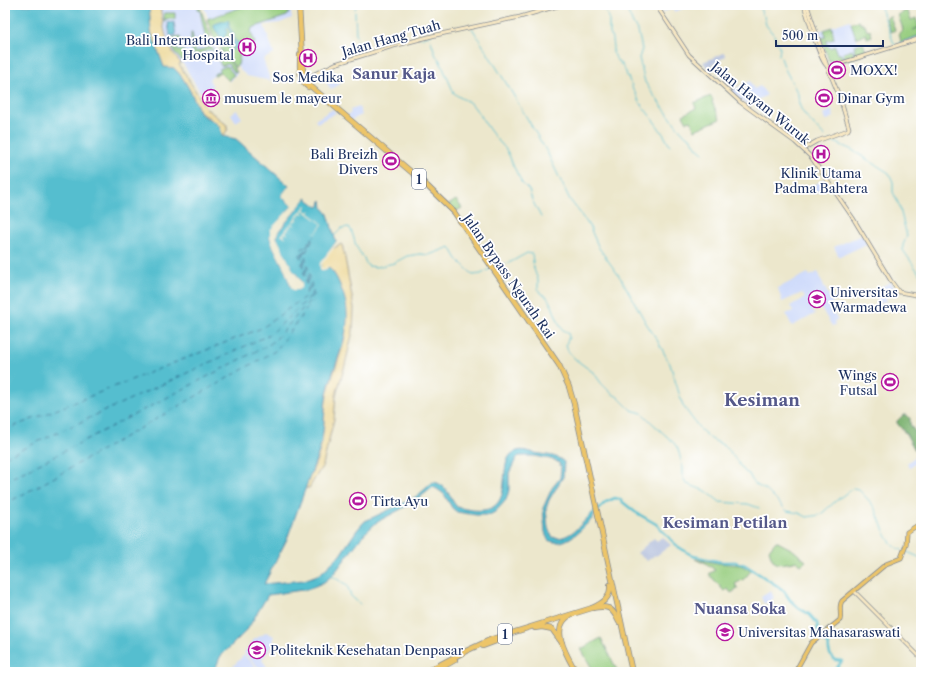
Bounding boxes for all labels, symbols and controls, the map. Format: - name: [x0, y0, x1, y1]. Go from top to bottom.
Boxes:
- street label: Jalan Hang Tuah: [338, 16, 442, 60]
- scale bar: [776, 22, 883, 48]
- text: 500 m: [782, 28, 818, 43]
- place label: Bali International Hospital: [126, 32, 234, 63]
- hospital icon: Bali International Hospital: [237, 37, 257, 57]
- hospital icon: Sos Medika: [298, 48, 318, 68]
- street label: Jalan Hayam Wuruk: [707, 57, 814, 148]
- sports icon: MOXX!: [827, 60, 847, 80]
- place label: MOXX!: [850, 62, 898, 78]
- district label: Sanur Kaja: [352, 64, 436, 83]
- place label: Sos Medika: [273, 69, 344, 85]
- museum icon: musuem le mayeur: [201, 88, 221, 108]
- sports icon: Dinar Gym: [814, 88, 834, 108]
- place label: musuem le mayeur: [224, 90, 342, 106]
- place label: Dinar Gym: [837, 90, 905, 106]
- hospital icon: Klinik Utama Padma Bahtera: [811, 144, 831, 164]
- place label: Bali Breizh Divers: [310, 146, 378, 177]
- sports icon: Bali Breizh Divers: [381, 151, 401, 171]
- place label: Klinik Utama Padma Bahtera: [774, 165, 868, 196]
- road number: 1: [412, 169, 426, 189]
- street label: Jalan Bypass Ngurah Rai: [459, 209, 558, 342]
- place label: Universitas Warmadewa: [829, 284, 907, 315]
- school or university icon: Universitas Warmadewa: [807, 289, 827, 309]
- place label: Wings Futsal: [837, 367, 877, 398]
- sports icon: Wings Futsal: [880, 372, 900, 392]
- district label: Kesiman: [724, 390, 800, 410]
- sports icon: Tirta Ayu: [348, 491, 368, 511]
- place label: Tirta Ayu: [371, 493, 428, 509]
- district label: Kesiman Petilan: [662, 513, 788, 532]
- district label: Nuansa Soka: [694, 600, 787, 618]
- school or university icon: Universitas Mahasaraswati: [715, 622, 735, 642]
- road number: 1: [498, 624, 512, 644]
- place label: Universitas Mahasaraswati: [738, 624, 900, 640]
- school or university icon: Politeknik Kesehatan Denpasar: [247, 640, 267, 660]
- place label: Politeknik Kesehatan Denpasar: [270, 642, 464, 658]

